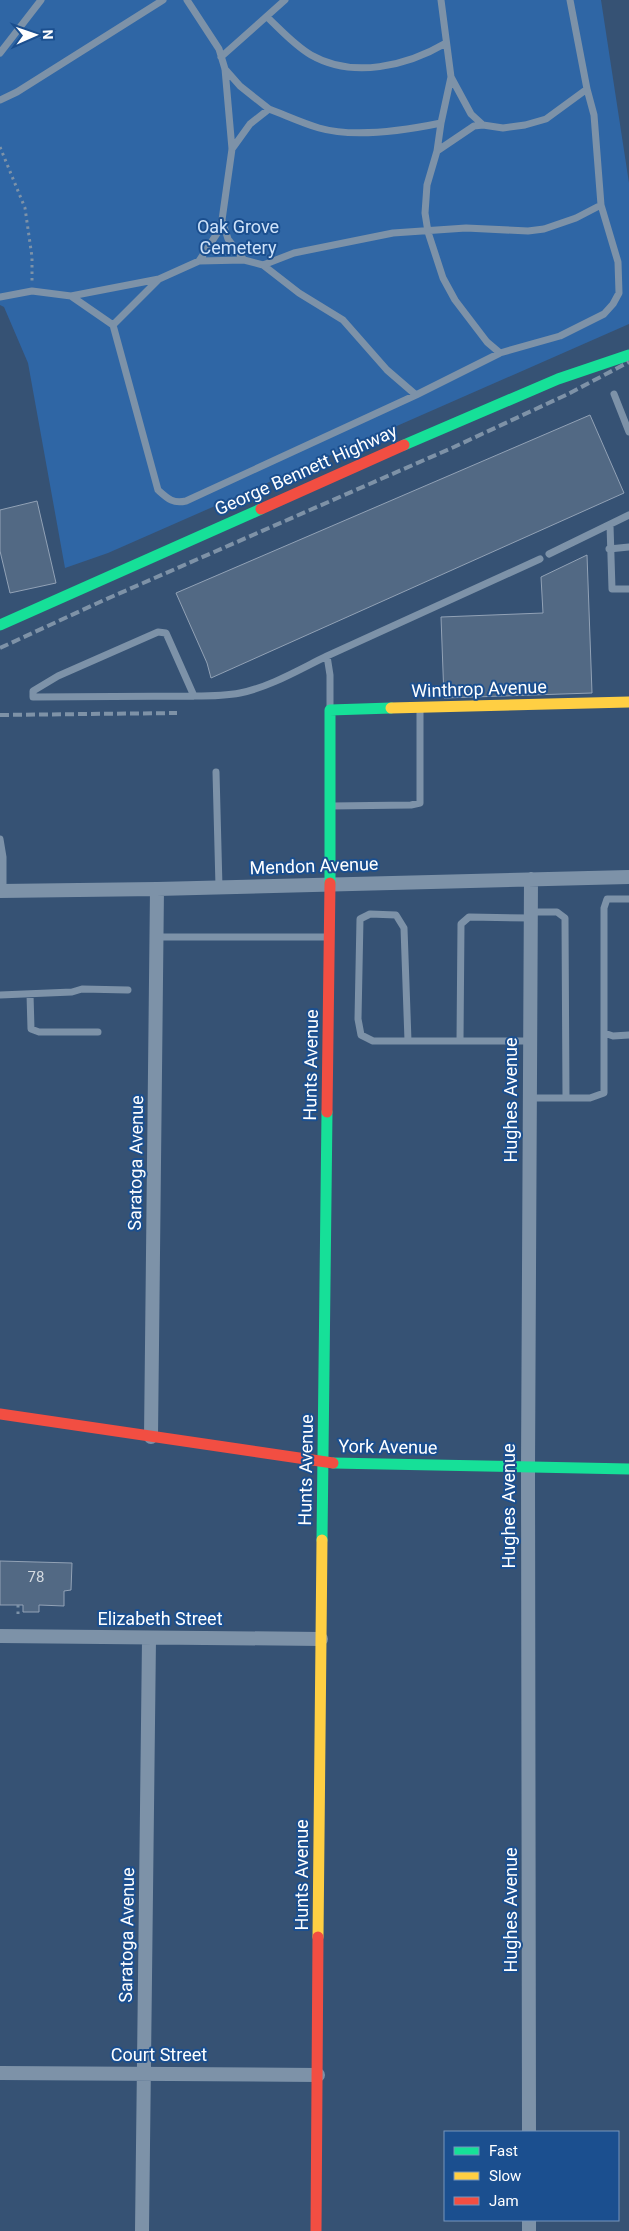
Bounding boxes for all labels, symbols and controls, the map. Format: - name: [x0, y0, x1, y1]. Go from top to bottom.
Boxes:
- north arrow: [10, 10, 60, 60]
- text: N: [40, 29, 56, 40]
- park label: Oak Grove Cemetery: [197, 216, 279, 258]
- street label: George Bennett Highway: [211, 420, 401, 519]
- street label: Winthrop Avenue: [411, 676, 547, 701]
- street label: Mendon Avenue: [249, 853, 379, 878]
- street label: Hunts Avenue: [299, 1009, 322, 1121]
- street label: Hughes Avenue: [500, 1038, 521, 1162]
- street label: Saratoga Avenue: [124, 1095, 147, 1231]
- street label: Hunts Avenue: [294, 1414, 317, 1526]
- street label: York Avenue: [338, 1435, 438, 1458]
- street label: Hughes Avenue: [498, 1444, 519, 1568]
- house number: 78: [28, 1568, 44, 1586]
- street label: Elizabeth Street: [97, 1608, 223, 1629]
- street label: Hunts Avenue: [291, 1819, 312, 1931]
- street label: Hughes Avenue: [500, 1848, 521, 1972]
- street label: Saratoga Avenue: [115, 1867, 138, 2003]
- street label: Court Street: [111, 2044, 207, 2065]
- legend: [444, 2131, 619, 2221]
- text: Fast: [489, 2142, 518, 2160]
- text: Slow: [489, 2167, 521, 2185]
- text: Jam: [489, 2192, 519, 2210]

